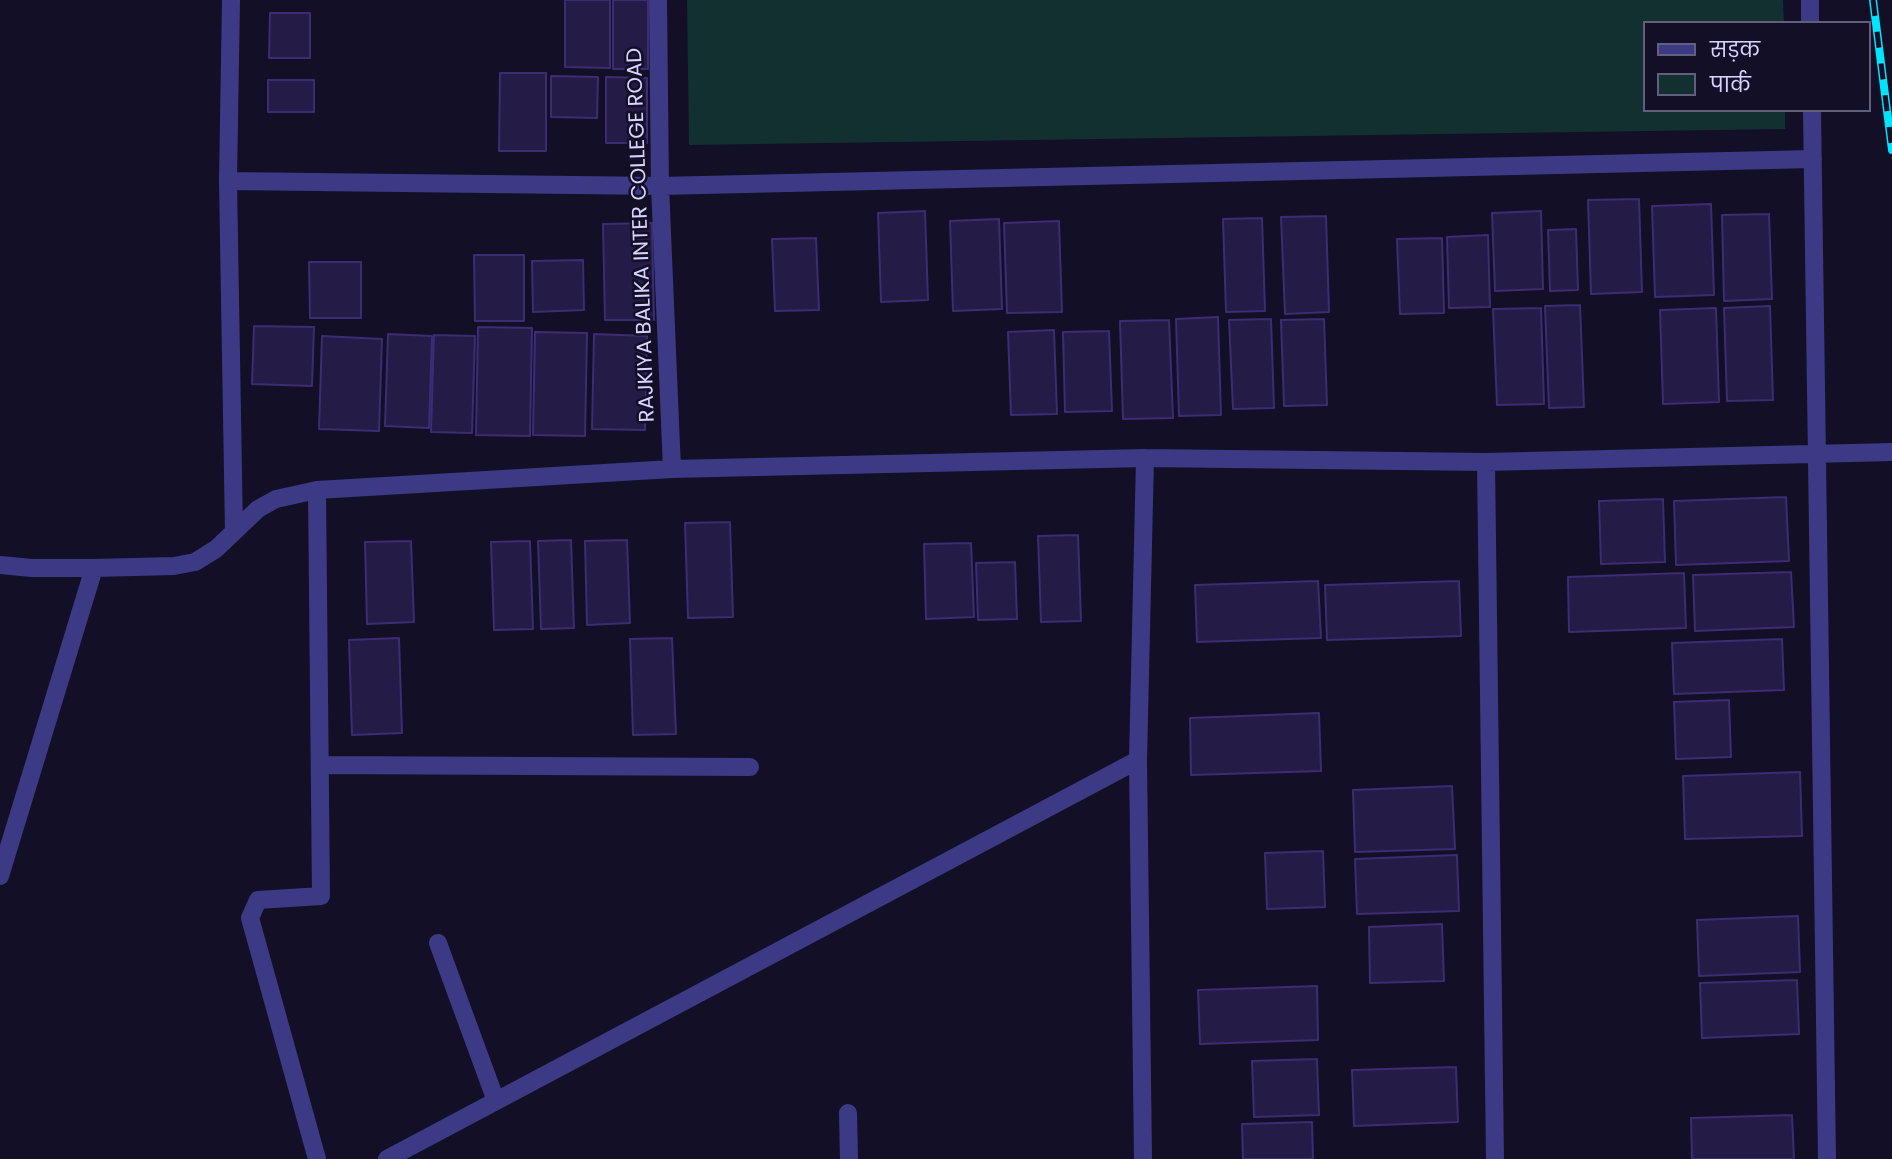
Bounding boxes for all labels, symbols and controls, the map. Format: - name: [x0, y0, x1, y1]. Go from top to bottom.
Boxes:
- legend: [1644, 21, 1871, 112]
- text: सड़क: [1710, 35, 1760, 64]
- street label: RAJKIYA BALIKA INTER COLLEGE ROAD: [623, 47, 661, 423]
- text: पार्क: [1710, 70, 1751, 99]

